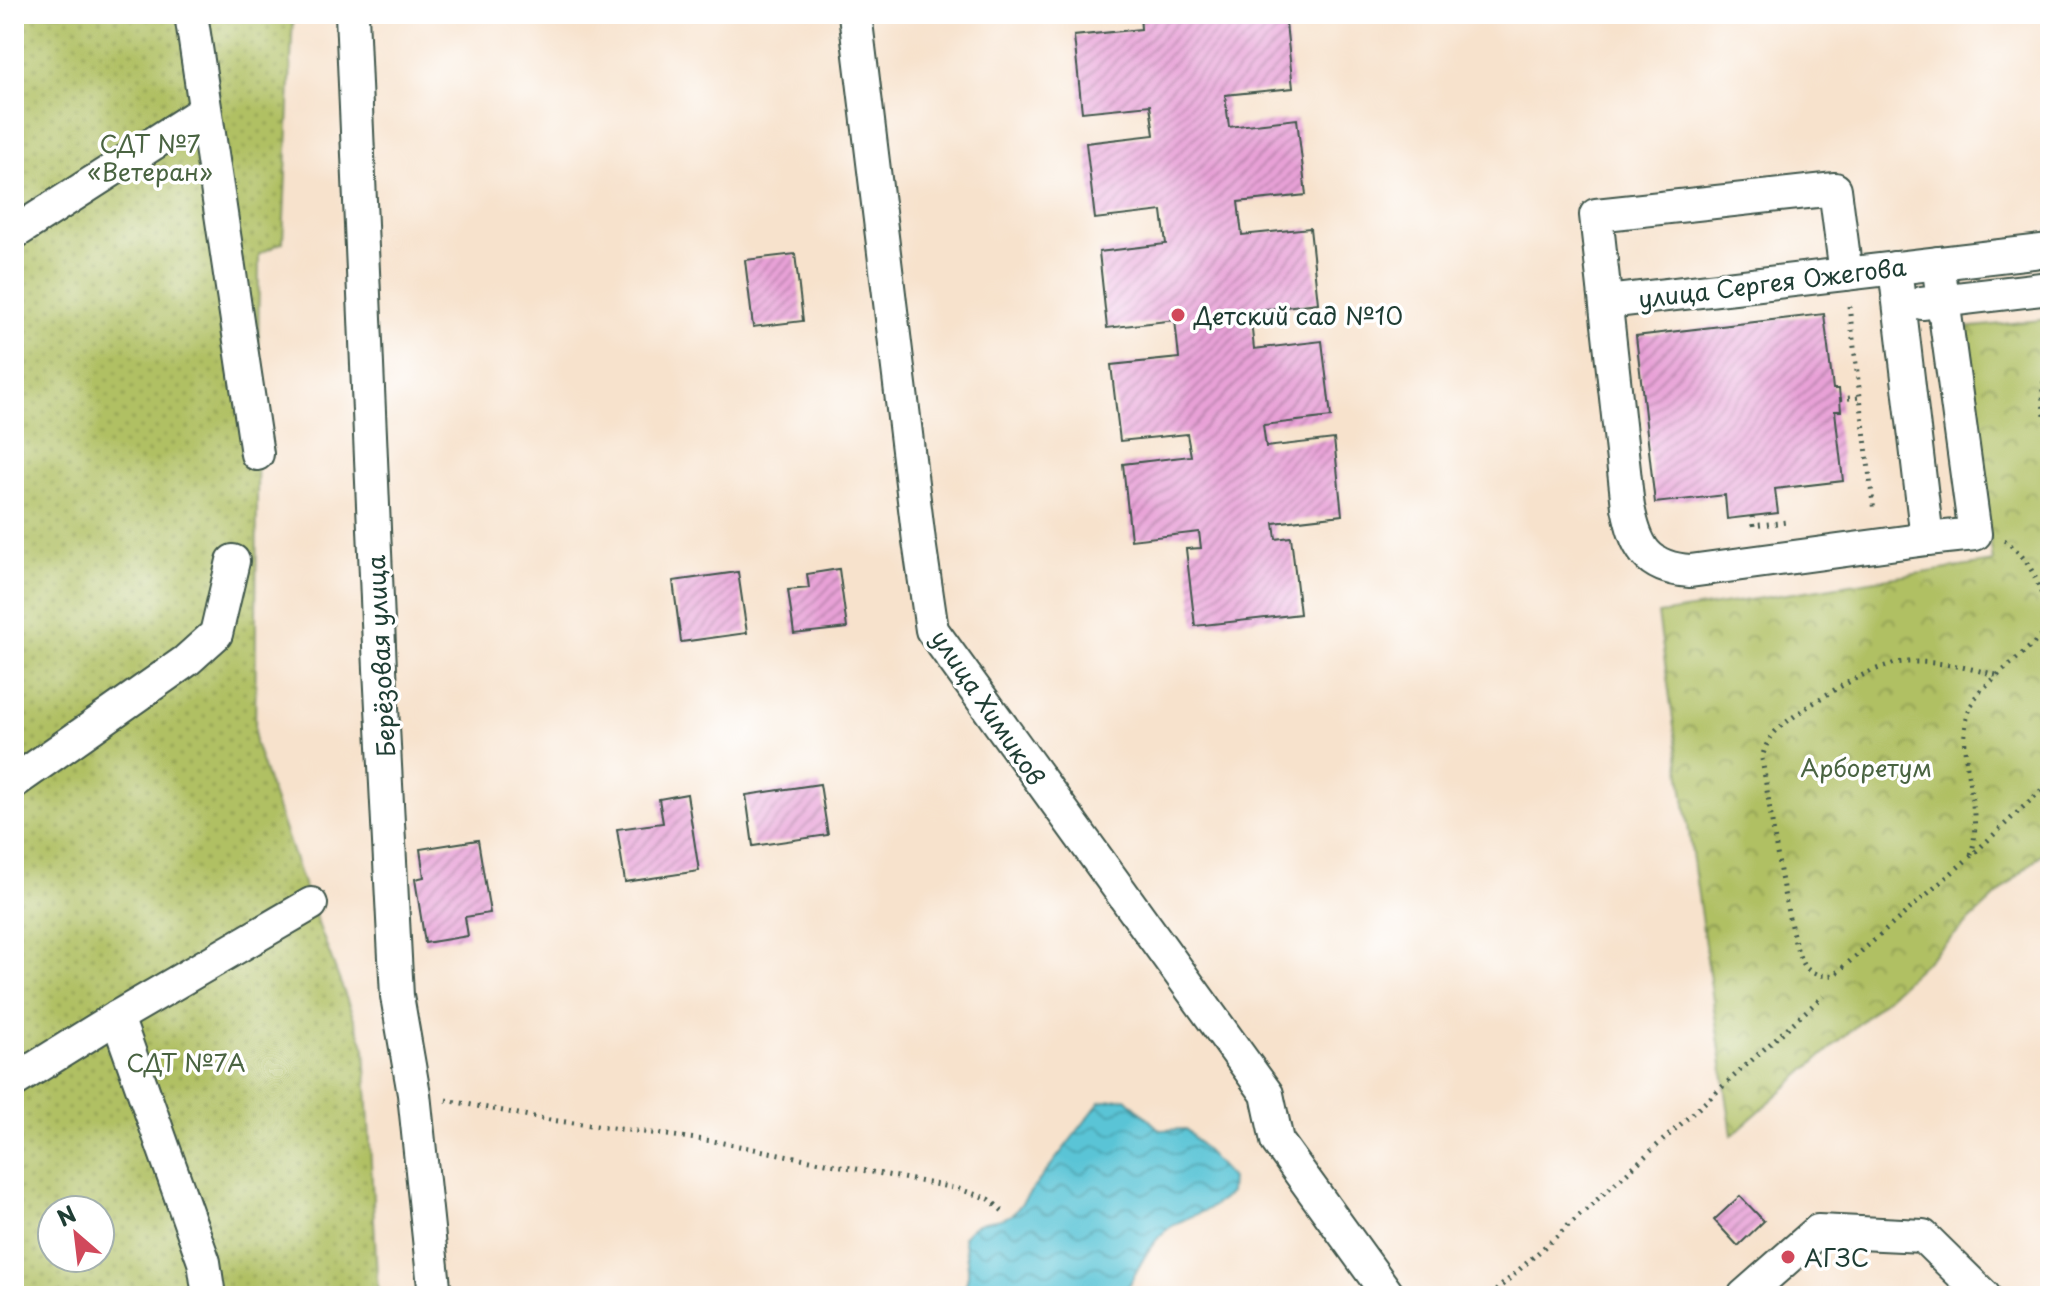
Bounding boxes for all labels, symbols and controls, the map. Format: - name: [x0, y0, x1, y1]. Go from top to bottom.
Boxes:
- park label: СДТ №7 «Ветеран»: [87, 125, 213, 189]
- street label: улица Сергея Ожегова: [1636, 248, 1908, 316]
- place label: Детский сад №10: [1193, 297, 1403, 333]
- marker: Детский сад №10: [1169, 306, 1187, 324]
- street label: Берёзовая улица: [357, 554, 403, 758]
- street label: улица Химиков: [923, 622, 1055, 792]
- park label: Арборетум: [1800, 749, 1932, 785]
- park label: СДТ №7А: [126, 1044, 246, 1080]
- north arrow: [36, 1194, 116, 1274]
- text: N: [50, 1196, 81, 1234]
- place label: АГЗС: [1804, 1239, 1869, 1275]
- marker: АГЗС: [1779, 1248, 1797, 1266]

